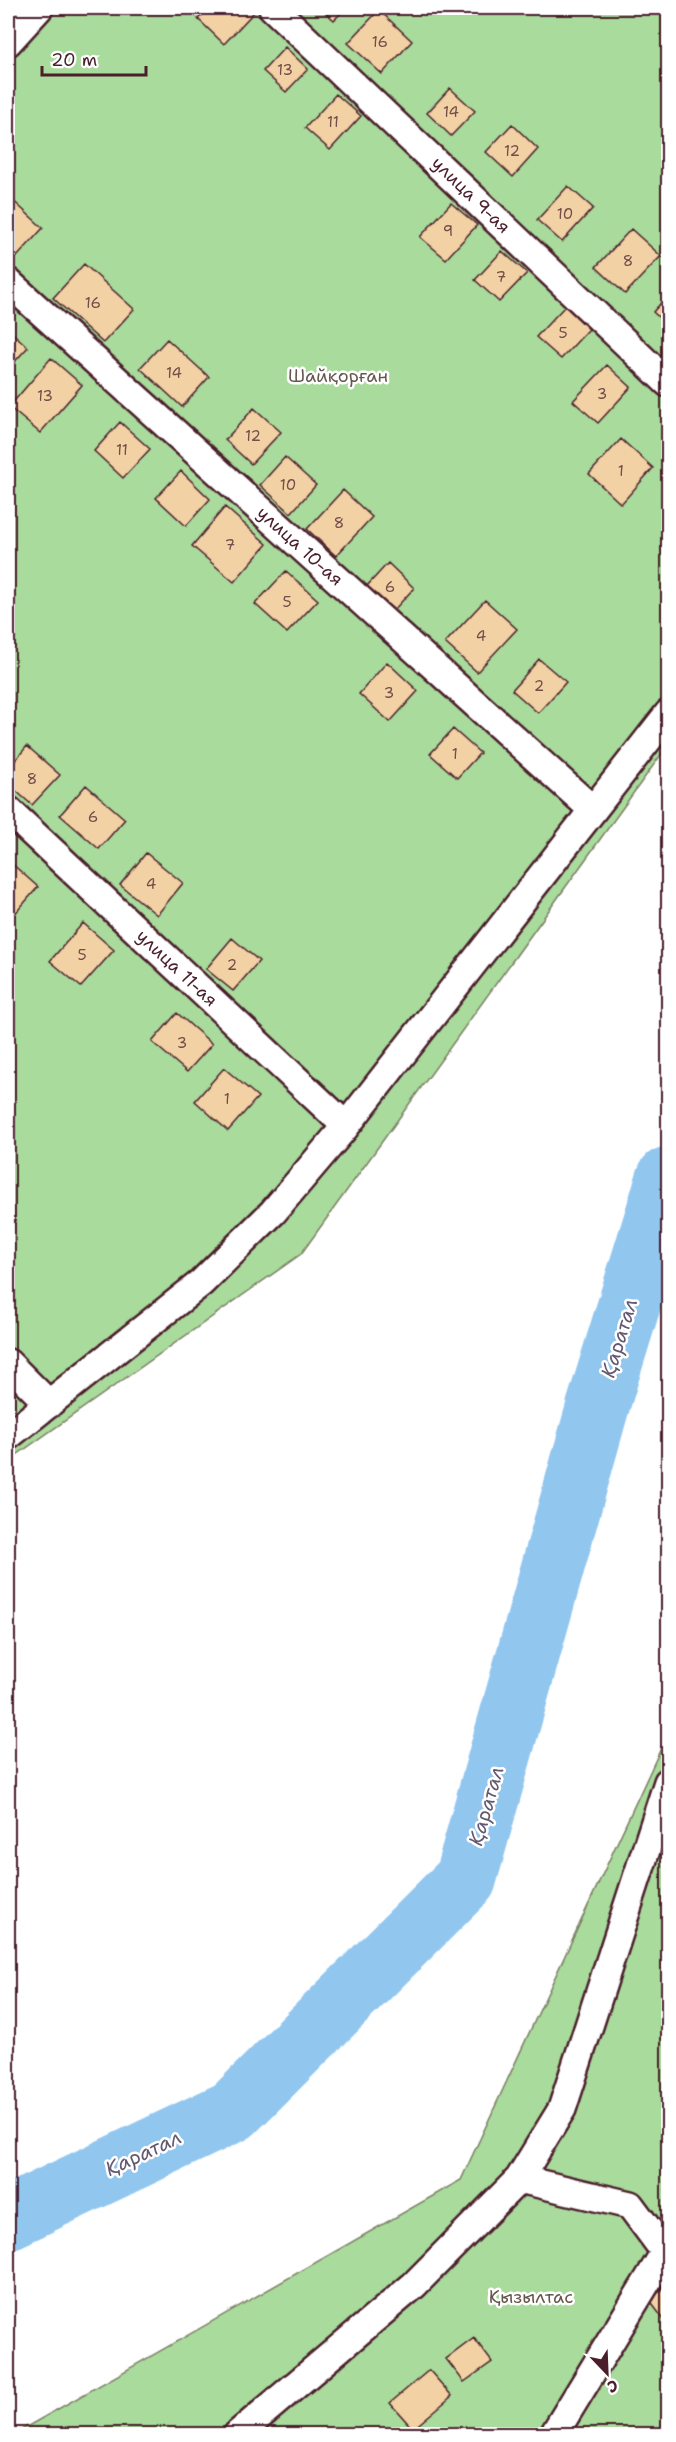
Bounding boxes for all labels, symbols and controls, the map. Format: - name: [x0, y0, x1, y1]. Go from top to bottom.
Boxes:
- house number: 16: [372, 32, 388, 52]
- scale bar: [42, 39, 146, 77]
- text: 20 m: [51, 48, 97, 72]
- house number: 13: [277, 60, 293, 80]
- house number: 14: [443, 102, 459, 122]
- house number: 11: [327, 112, 339, 132]
- house number: 12: [504, 141, 520, 161]
- street label: улица 9-ая: [427, 152, 515, 238]
- house number: 10: [557, 204, 573, 224]
- house number: 9: [443, 222, 453, 240]
- house number: 8: [623, 251, 633, 271]
- house number: 7: [496, 267, 506, 287]
- house number: 16: [85, 293, 101, 313]
- house number: 5: [558, 323, 568, 343]
- house number: 14: [166, 363, 182, 383]
- park label: Шайқорған: [288, 364, 388, 388]
- house number: 3: [597, 384, 607, 404]
- house number: 13: [37, 386, 53, 406]
- house number: 12: [245, 426, 261, 446]
- house number: 11: [116, 440, 128, 460]
- house number: 1: [618, 461, 624, 481]
- house number: 10: [280, 475, 296, 495]
- street label: улица 10-ая: [252, 501, 348, 591]
- house number: 8: [334, 513, 344, 533]
- house number: 7: [225, 535, 235, 555]
- house number: 6: [385, 577, 395, 597]
- house number: 5: [282, 592, 292, 612]
- house number: 4: [476, 626, 486, 646]
- house number: 2: [534, 676, 544, 696]
- house number: 3: [384, 683, 394, 703]
- house number: 1: [452, 744, 458, 764]
- house number: 8: [27, 769, 37, 789]
- house number: 6: [88, 807, 98, 827]
- house number: 4: [146, 874, 156, 894]
- street label: улица 11-ая: [131, 924, 223, 1012]
- house number: 5: [77, 945, 87, 965]
- house number: 2: [227, 955, 237, 975]
- house number: 3: [177, 1033, 187, 1053]
- house number: 1: [224, 1089, 230, 1109]
- water label: Қаратал: [595, 1295, 643, 1381]
- water label: Қаратал: [462, 1763, 510, 1849]
- water label: Қаратал: [101, 2124, 185, 2182]
- park label: Қызылтас: [489, 2285, 573, 2309]
- north arrow: [577, 2343, 637, 2403]
- text: С: [604, 2375, 621, 2398]

